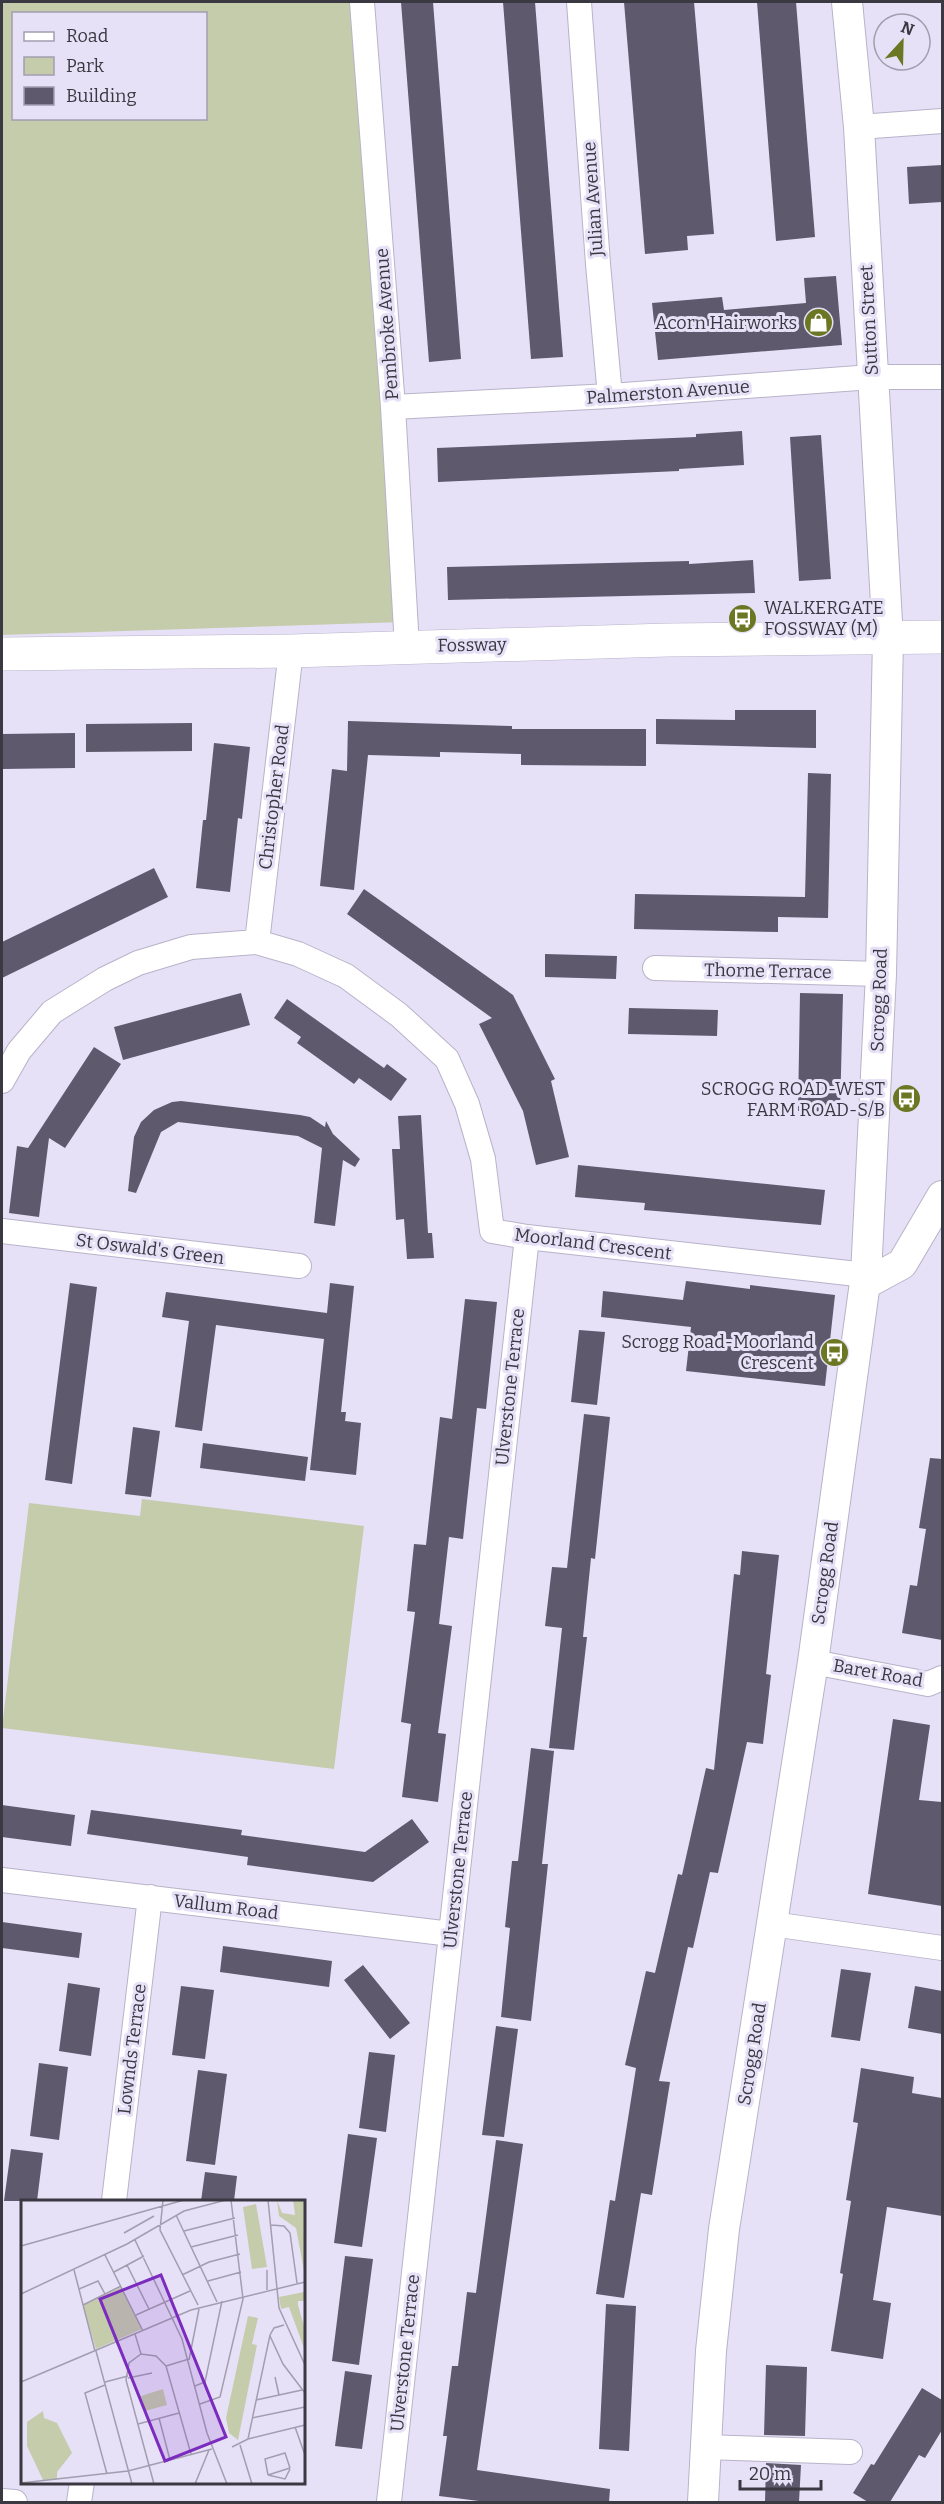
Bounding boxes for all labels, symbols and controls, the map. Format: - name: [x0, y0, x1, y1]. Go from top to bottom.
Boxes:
- legend: [12, 12, 207, 120]
- north arrow: [872, 12, 932, 72]
- text: N: [898, 17, 917, 40]
- text: Road: [66, 25, 109, 47]
- text: Park: [66, 55, 105, 77]
- text: Building: [66, 85, 137, 107]
- street label: Julian Avenue: [578, 141, 608, 258]
- street label: Pembroke Avenue: [371, 247, 403, 401]
- street label: Sutton Street: [855, 264, 883, 376]
- shop icon: Acorn Hairworks: [802, 307, 834, 339]
- place label: Acorn Hairworks: [655, 312, 797, 334]
- street label: Palmerston Avenue: [586, 375, 750, 409]
- place label: WALKERGATE FOSSWAY (M): [764, 597, 884, 640]
- bus stop icon: WALKERGATE FOSSWAY (M): [727, 602, 759, 634]
- street label: Fossway: [437, 633, 507, 657]
- street label: Christopher Road: [254, 723, 294, 871]
- street label: Scrogg Road: [866, 948, 892, 1052]
- street label: Thorne Terrace: [704, 959, 832, 983]
- place label: SCROGG ROAD-WEST FARM ROAD-S/B: [701, 1078, 885, 1121]
- bus stop icon: SCROGG ROAD-WEST FARM ROAD-S/B: [890, 1083, 922, 1115]
- street label: Moorland Crescent: [513, 1223, 673, 1265]
- street label: St Oswald's Green: [75, 1229, 226, 1269]
- street label: Ulverstone Terrace: [491, 1307, 529, 1467]
- place label: Scrogg Road-Moorland Crescent: [621, 1331, 814, 1374]
- bus stop icon: Scrogg Road-Moorland Crescent: [819, 1336, 851, 1368]
- street label: Scrogg Road: [807, 1520, 843, 1626]
- street label: Baret Road: [831, 1654, 925, 1692]
- street label: Ulverstone Terrace: [439, 1790, 477, 1950]
- street label: Vallum Road: [172, 1890, 280, 1924]
- street label: Lownds Terrace: [113, 1982, 151, 2116]
- street label: Scrogg Road: [733, 2001, 771, 2107]
- inset map: [21, 2200, 304, 2483]
- street label: Ulverstone Terrace: [386, 2273, 424, 2433]
- scale bar: [740, 2453, 821, 2491]
- text: 20 m: [749, 2463, 791, 2485]

